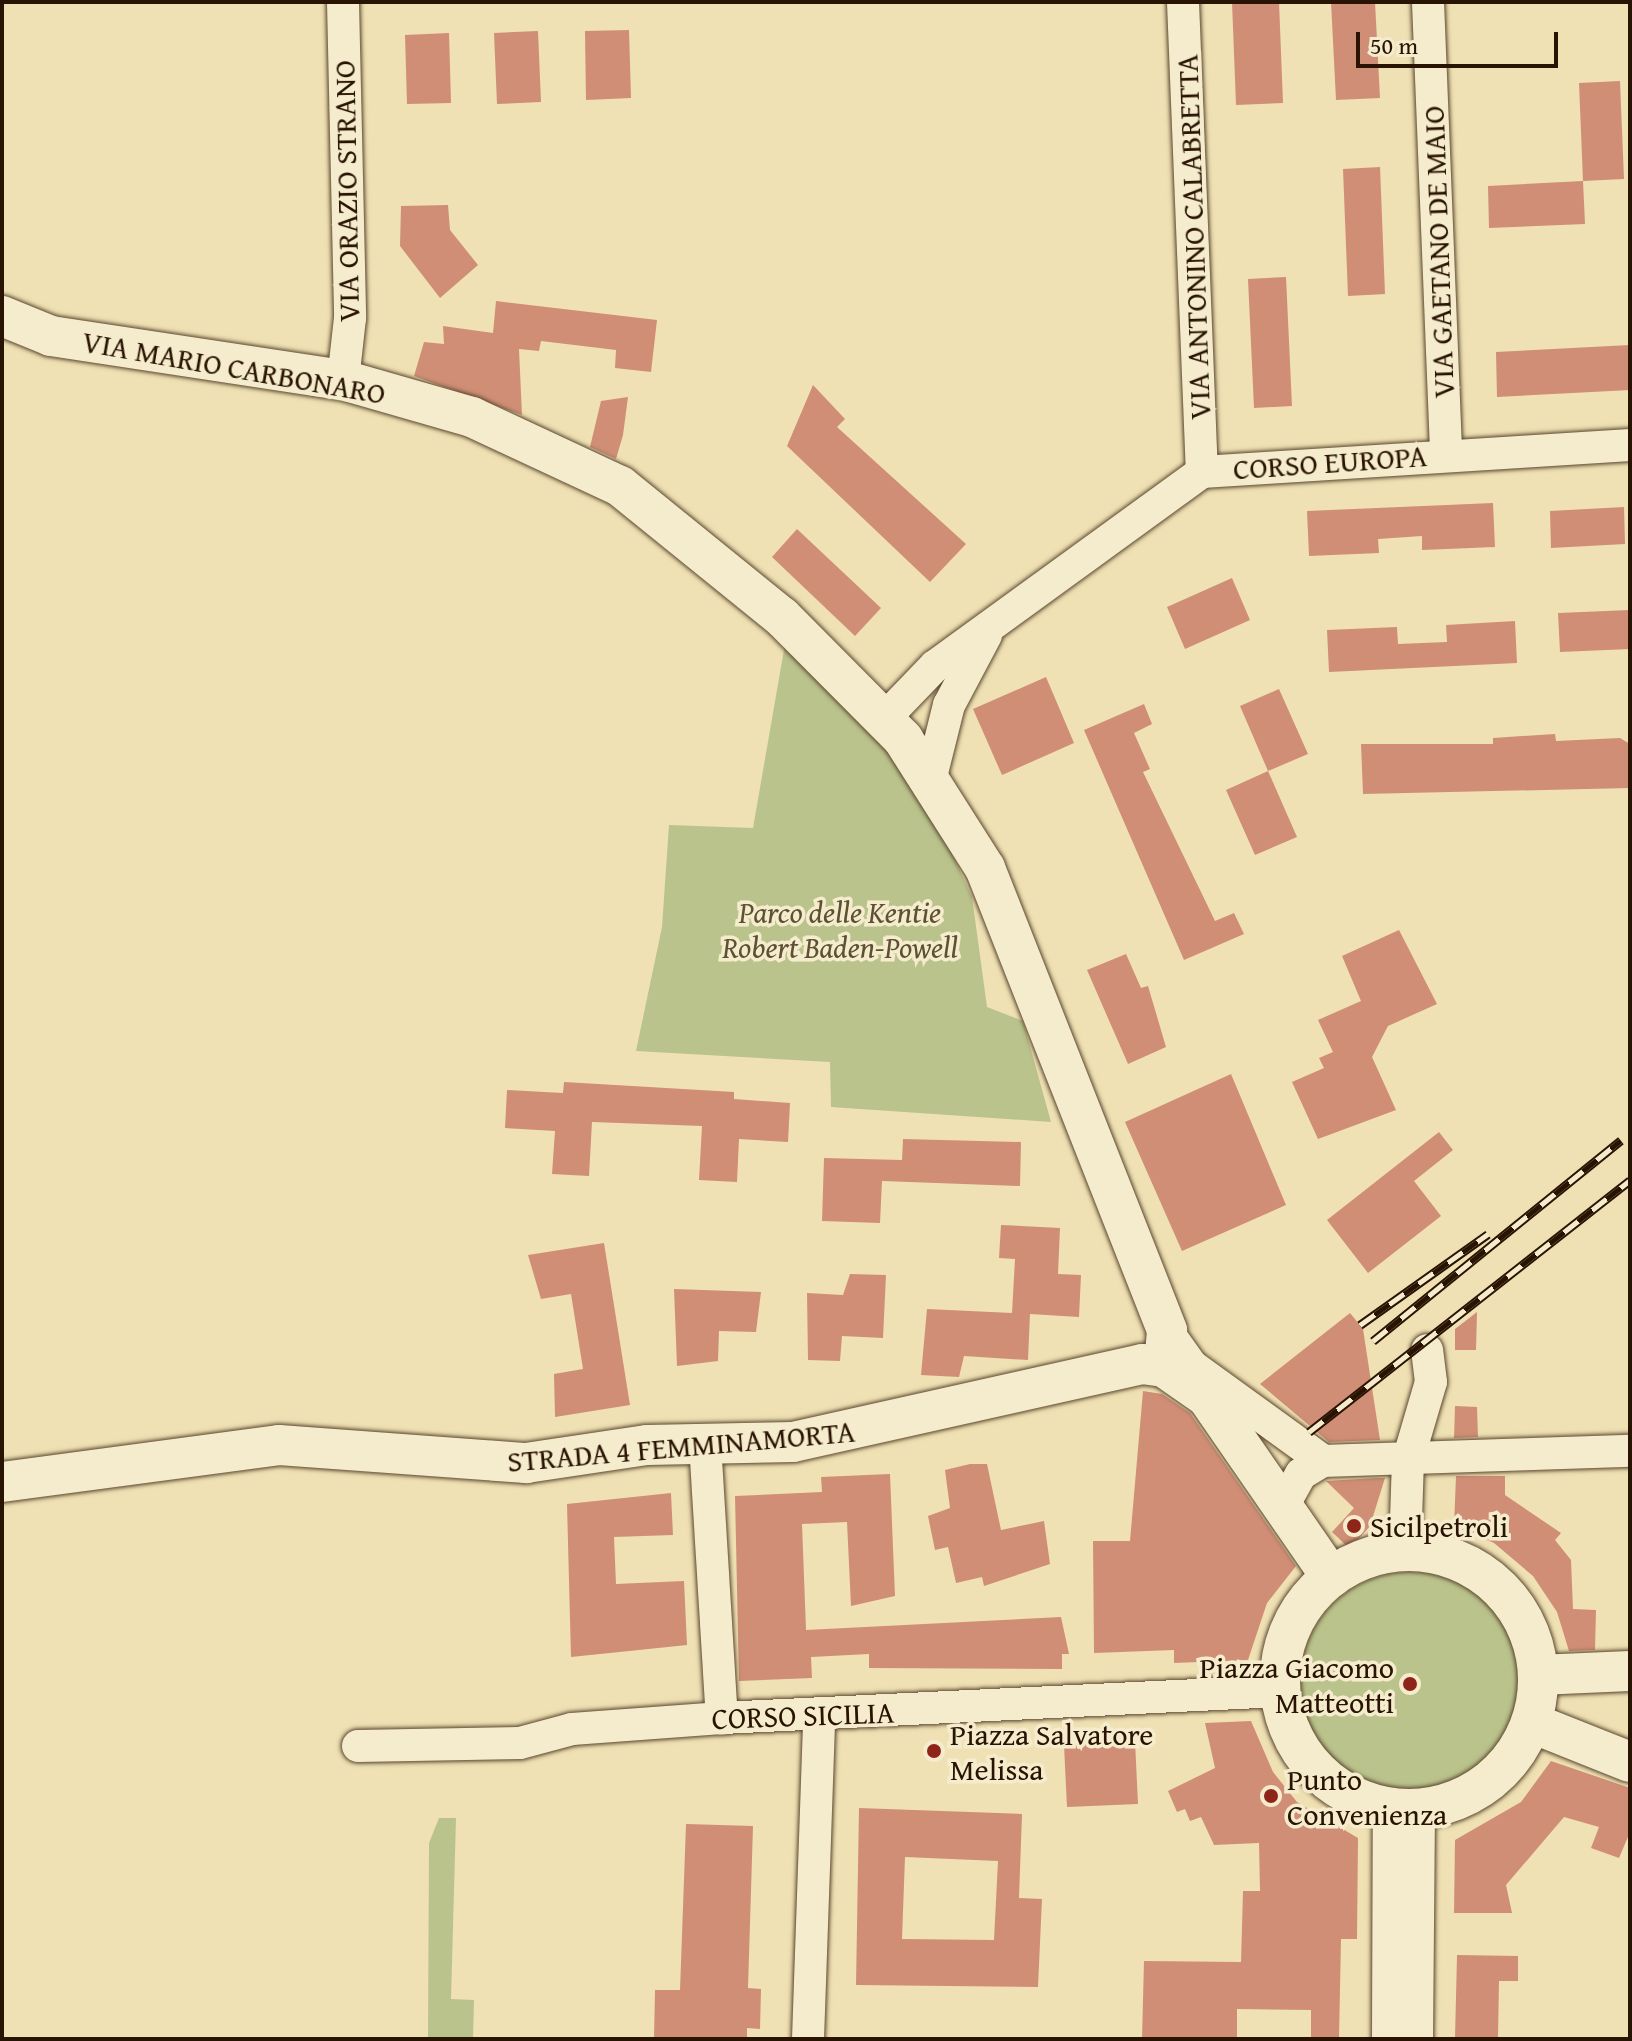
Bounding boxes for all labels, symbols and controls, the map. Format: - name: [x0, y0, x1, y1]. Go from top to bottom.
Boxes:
- scale bar: [1360, 16, 1562, 66]
- text: 50 m: [1370, 28, 1418, 63]
- street label: VIA ANTONINO CALABRETTA: [1169, 54, 1217, 420]
- street label: VIA ORAZIO STRANO: [326, 60, 366, 322]
- street label: VIA GAETANO DE MAIO: [1415, 105, 1461, 399]
- street label: VIA MARIO CARBONARO: [80, 323, 388, 411]
- street label: CORSO EUROPA: [1232, 437, 1428, 487]
- park label: Parco delle Kentie Robert Baden-Powell: [722, 894, 958, 964]
- street label: STRADA 4 FEMMINAMORTA: [506, 1413, 856, 1479]
- place label: Sicilpetroli: [1370, 1508, 1508, 1544]
- marker: Sicilpetroli: [1345, 1517, 1363, 1535]
- place label: Piazza Giacomo Matteotti: [1200, 1649, 1394, 1720]
- marker: Piazza Giacomo Matteotti: [1401, 1675, 1419, 1693]
- street label: CORSO SICILIA: [711, 1694, 895, 1736]
- place label: Piazza Salvatore Melissa: [950, 1716, 1153, 1786]
- marker: Piazza Salvatore Melissa: [925, 1742, 943, 1760]
- place label: Punto Convenienza: [1287, 1761, 1447, 1832]
- marker: Punto Convenienza: [1262, 1787, 1280, 1805]

